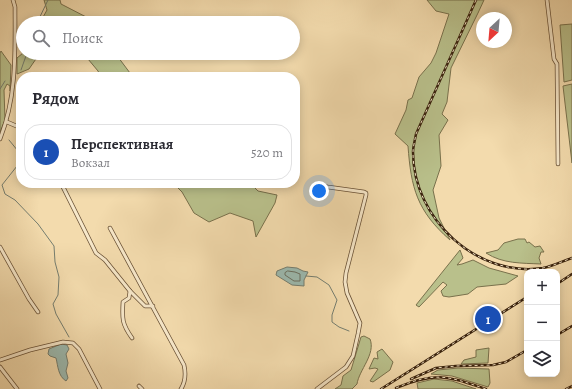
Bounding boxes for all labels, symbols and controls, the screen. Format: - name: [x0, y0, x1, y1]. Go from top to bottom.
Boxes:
- north arrow: [476, 12, 512, 48]
- search box: [16, 16, 300, 60]
- icon: search: [30, 27, 52, 49]
- text: Поиск: [62, 28, 103, 48]
- text: Рядом: [32, 87, 79, 110]
- text: Перспективная: [71, 134, 173, 154]
- text: 1: [44, 144, 48, 161]
- text: 520 m: [251, 144, 283, 161]
- text: Вокзал: [71, 154, 110, 171]
- your location: [309, 181, 329, 201]
- map controls: [524, 269, 560, 377]
- button: +: [524, 269, 560, 305]
- pin: 1: [475, 304, 501, 334]
- button: −: [524, 305, 560, 341]
- button: layers: [524, 341, 560, 377]

